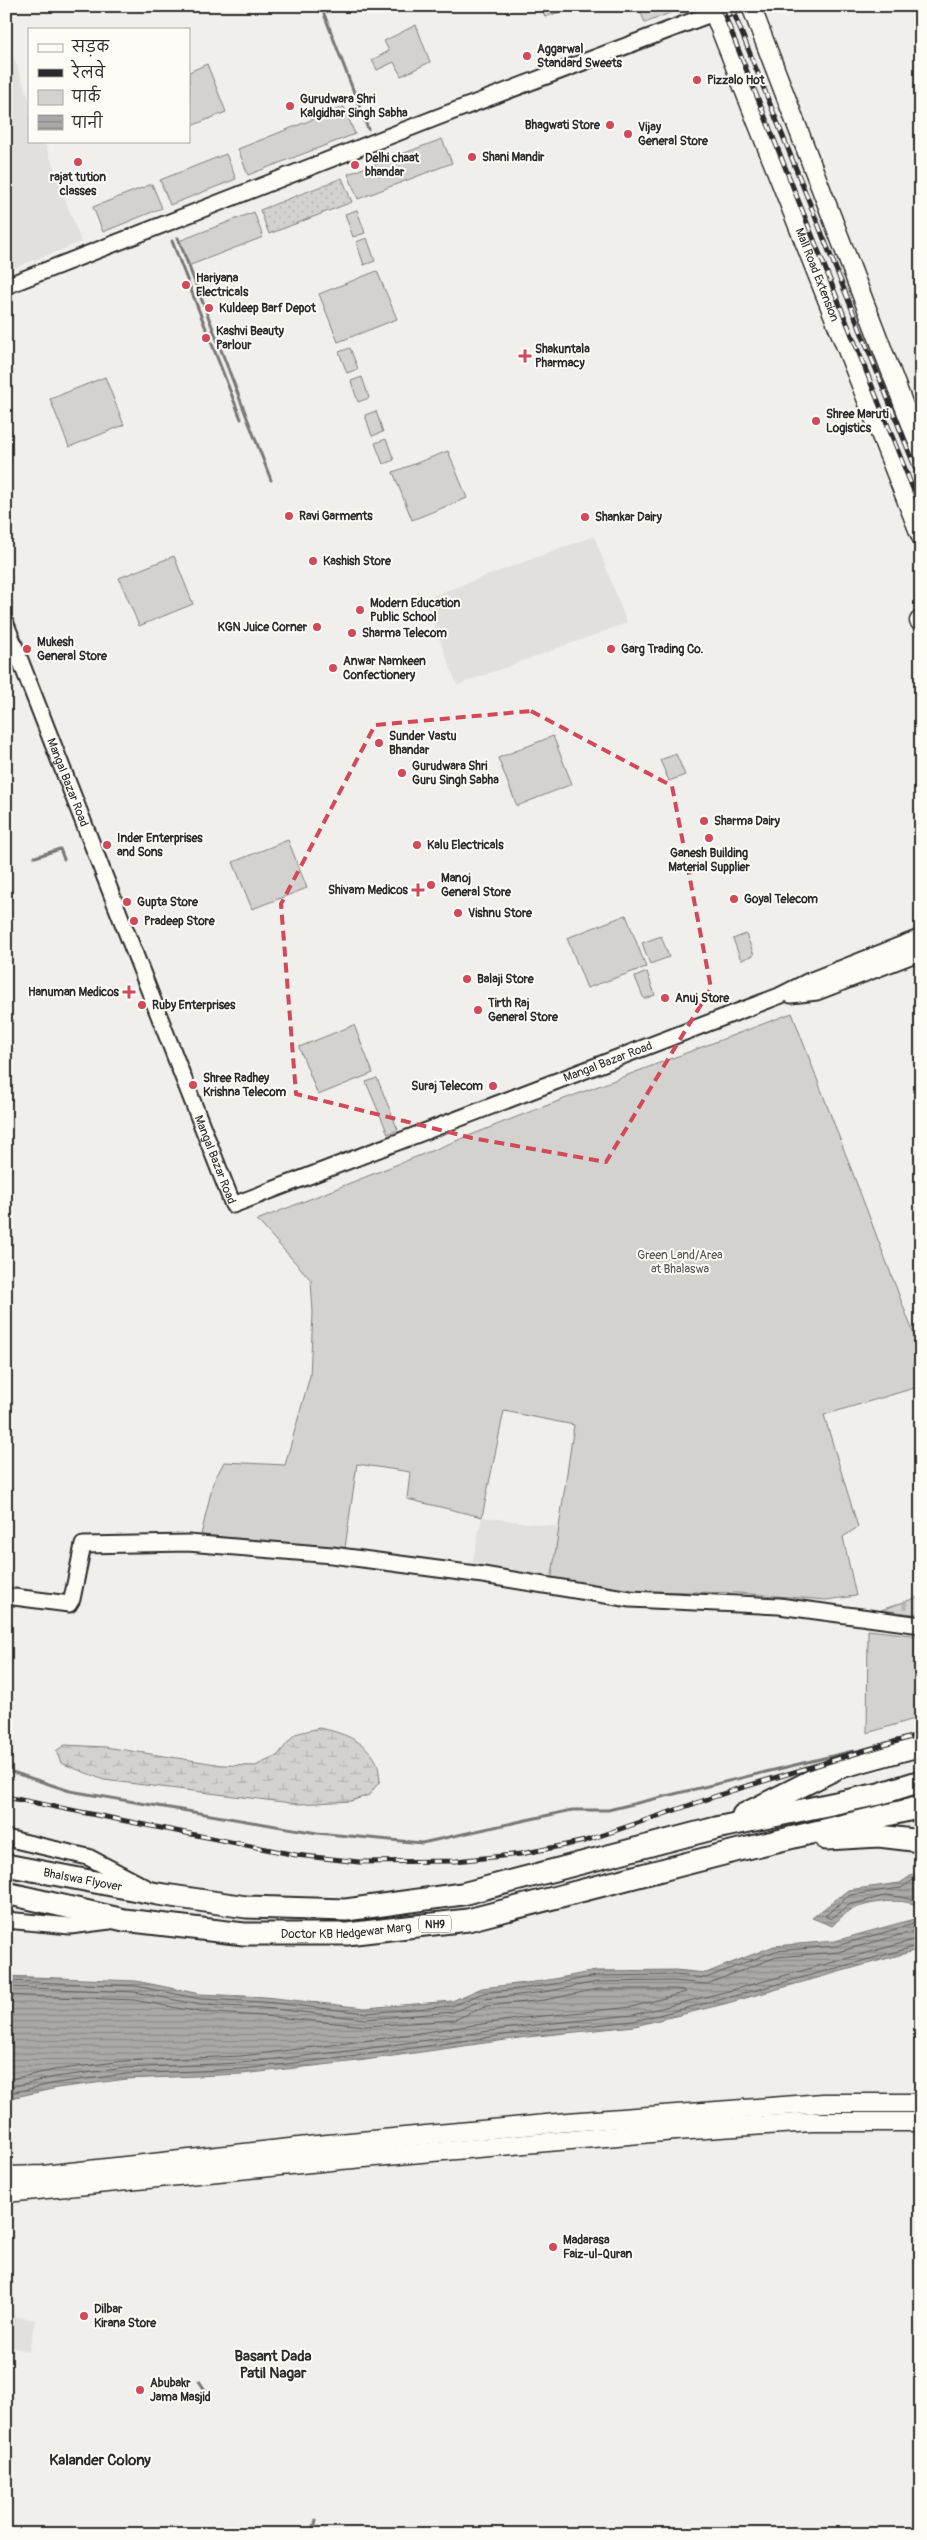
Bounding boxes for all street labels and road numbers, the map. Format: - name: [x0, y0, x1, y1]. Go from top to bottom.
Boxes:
- street label: Mall Road Extension: [792, 226, 842, 324]
- street label: Mangal Bazar Road: [43, 736, 91, 829]
- street label: Mangal Bazar Road: [561, 1038, 654, 1086]
- street label: Mangal Bazar Road: [191, 1113, 239, 1206]
- street label: Bhalswa Flyover: [42, 1865, 124, 1895]
- road number: NH9: [419, 1916, 451, 1932]
- street label: Doctor KB Hedgewar Marg: [281, 1920, 412, 1942]

